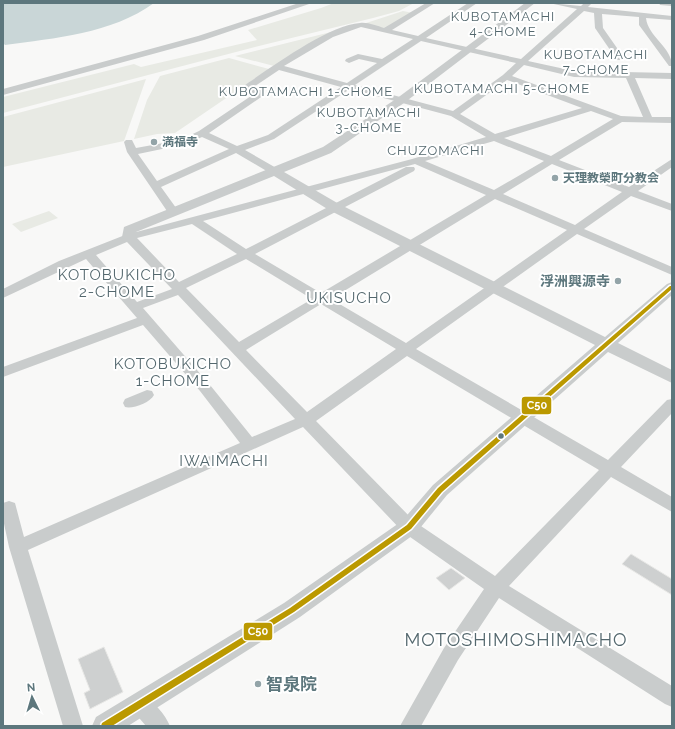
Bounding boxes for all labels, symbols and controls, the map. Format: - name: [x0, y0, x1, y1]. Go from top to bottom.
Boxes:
- district label: KUBOTAMACHI 4-CHOME: [451, 9, 555, 39]
- district label: KUBOTAMACHI 7-CHOME: [544, 47, 648, 77]
- district label: KUBOTAMACHI 5-CHOME: [414, 81, 590, 96]
- district label: KUBOTAMACHI 1-CHOME: [219, 84, 393, 99]
- district label: KUBOTAMACHI 3-CHOME: [317, 105, 421, 135]
- place label: 満福寺: [162, 135, 198, 149]
- marker: 満福寺: [149, 137, 159, 147]
- district label: CHUZOMACHI: [387, 143, 485, 158]
- place label: 天理教榮町分教会: [563, 171, 659, 185]
- marker: 天理教榮町分教会: [550, 173, 560, 183]
- district label: KOTOBUKICHO 2-CHOME: [58, 266, 176, 301]
- place label: 浮洲興源寺: [540, 273, 610, 289]
- marker: 浮洲興源寺: [613, 276, 623, 286]
- district label: UKISUCHO: [306, 289, 392, 307]
- district label: KOTOBUKICHO 1-CHOME: [114, 355, 232, 390]
- line badge: C50: [521, 396, 552, 415]
- text: C50: [527, 399, 547, 412]
- unlabelled marker: [496, 431, 506, 441]
- district label: IWAIMACHI: [179, 452, 269, 470]
- line badge: C50: [243, 622, 273, 641]
- text: C50: [248, 625, 268, 638]
- district label: MOTOSHIMOSHIMACHO: [404, 629, 628, 650]
- place label: 智泉院: [266, 674, 317, 694]
- north arrow: [12, 677, 52, 717]
- marker: 智泉院: [253, 679, 263, 689]
- text: N: [26, 681, 36, 694]

